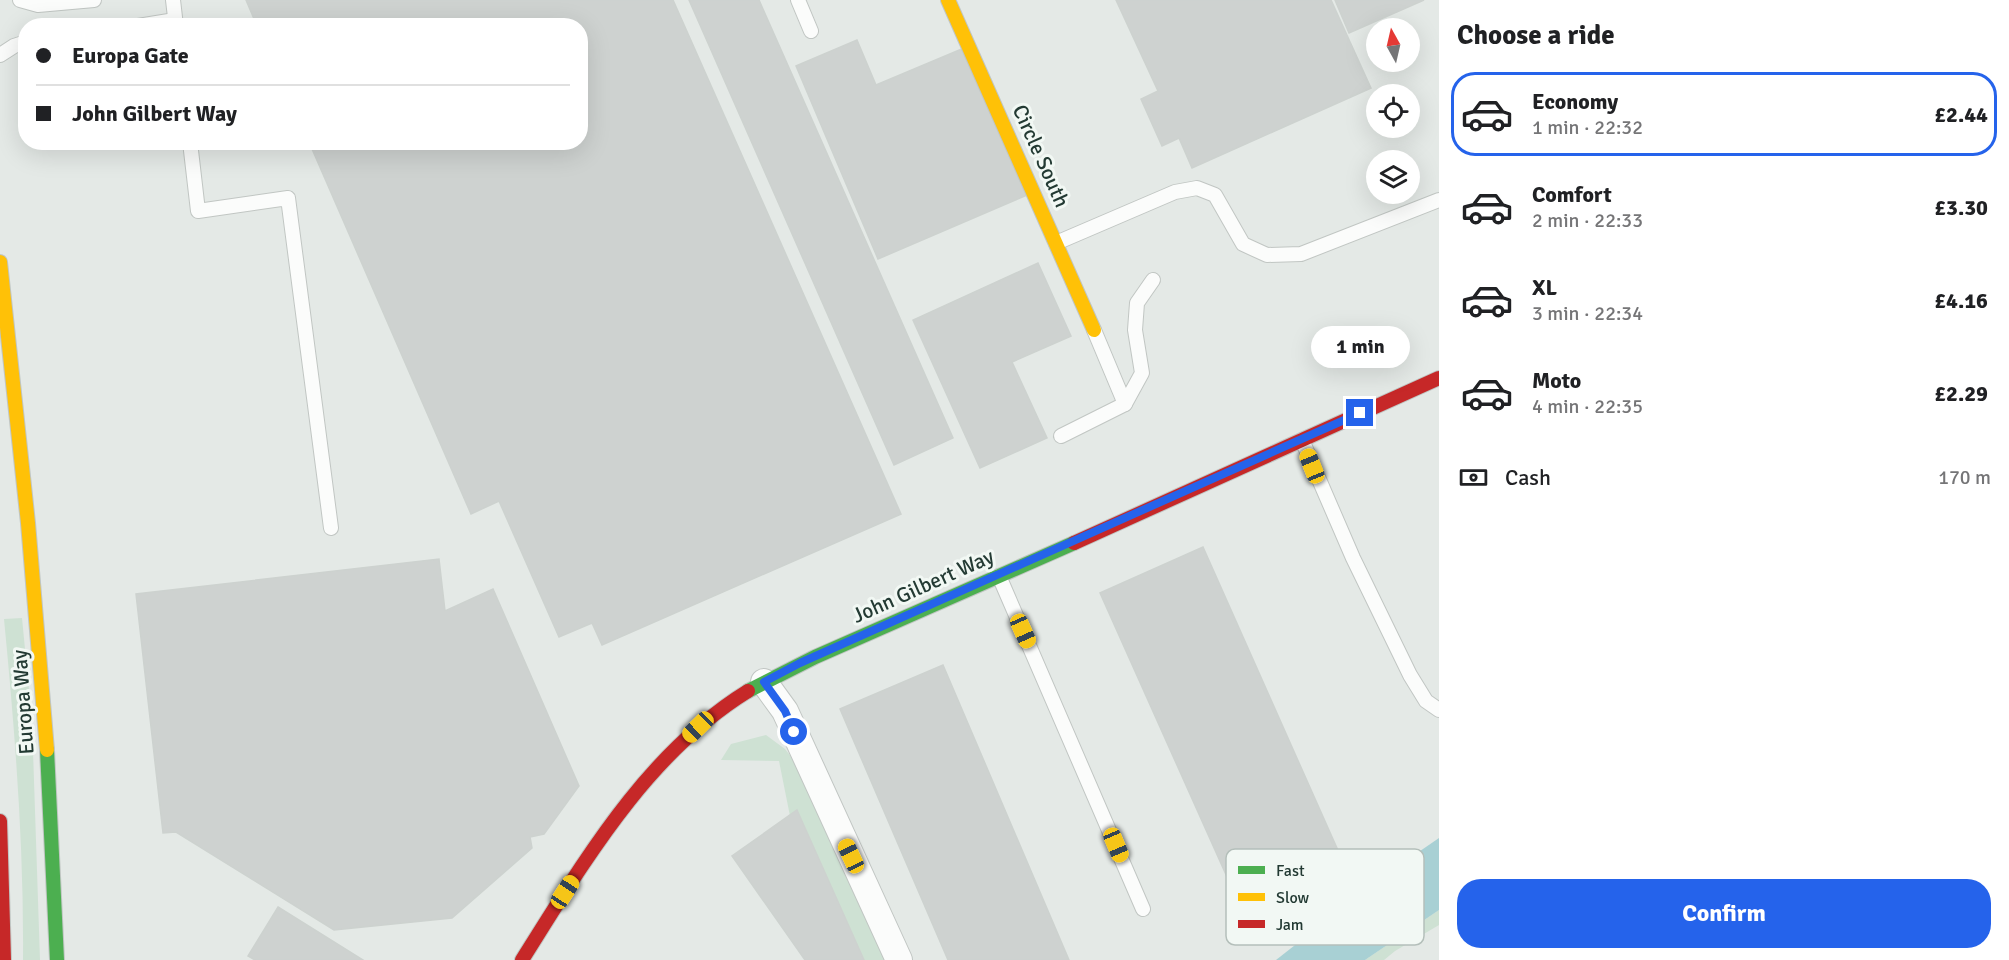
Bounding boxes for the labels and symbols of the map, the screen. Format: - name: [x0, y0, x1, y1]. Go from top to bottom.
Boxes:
- north arrow: [1366, 18, 1420, 72]
- street label: Circle South: [1007, 101, 1075, 211]
- callout: 1 min: [1310, 326, 1410, 368]
- route end: [1346, 399, 1373, 426]
- car: [1297, 446, 1327, 486]
- street label: John Gilbert Way: [848, 543, 998, 629]
- car: [1007, 611, 1039, 651]
- street label: Europa Way: [6, 649, 40, 755]
- car: [679, 708, 717, 746]
- route start: [780, 718, 807, 745]
- car: [1101, 825, 1131, 865]
- car: [835, 836, 867, 876]
- legend: [1226, 849, 1424, 945]
- text: Fast: [1276, 861, 1305, 881]
- car: [548, 872, 582, 912]
- text: Slow: [1276, 888, 1310, 908]
- text: Jam: [1276, 915, 1304, 935]

